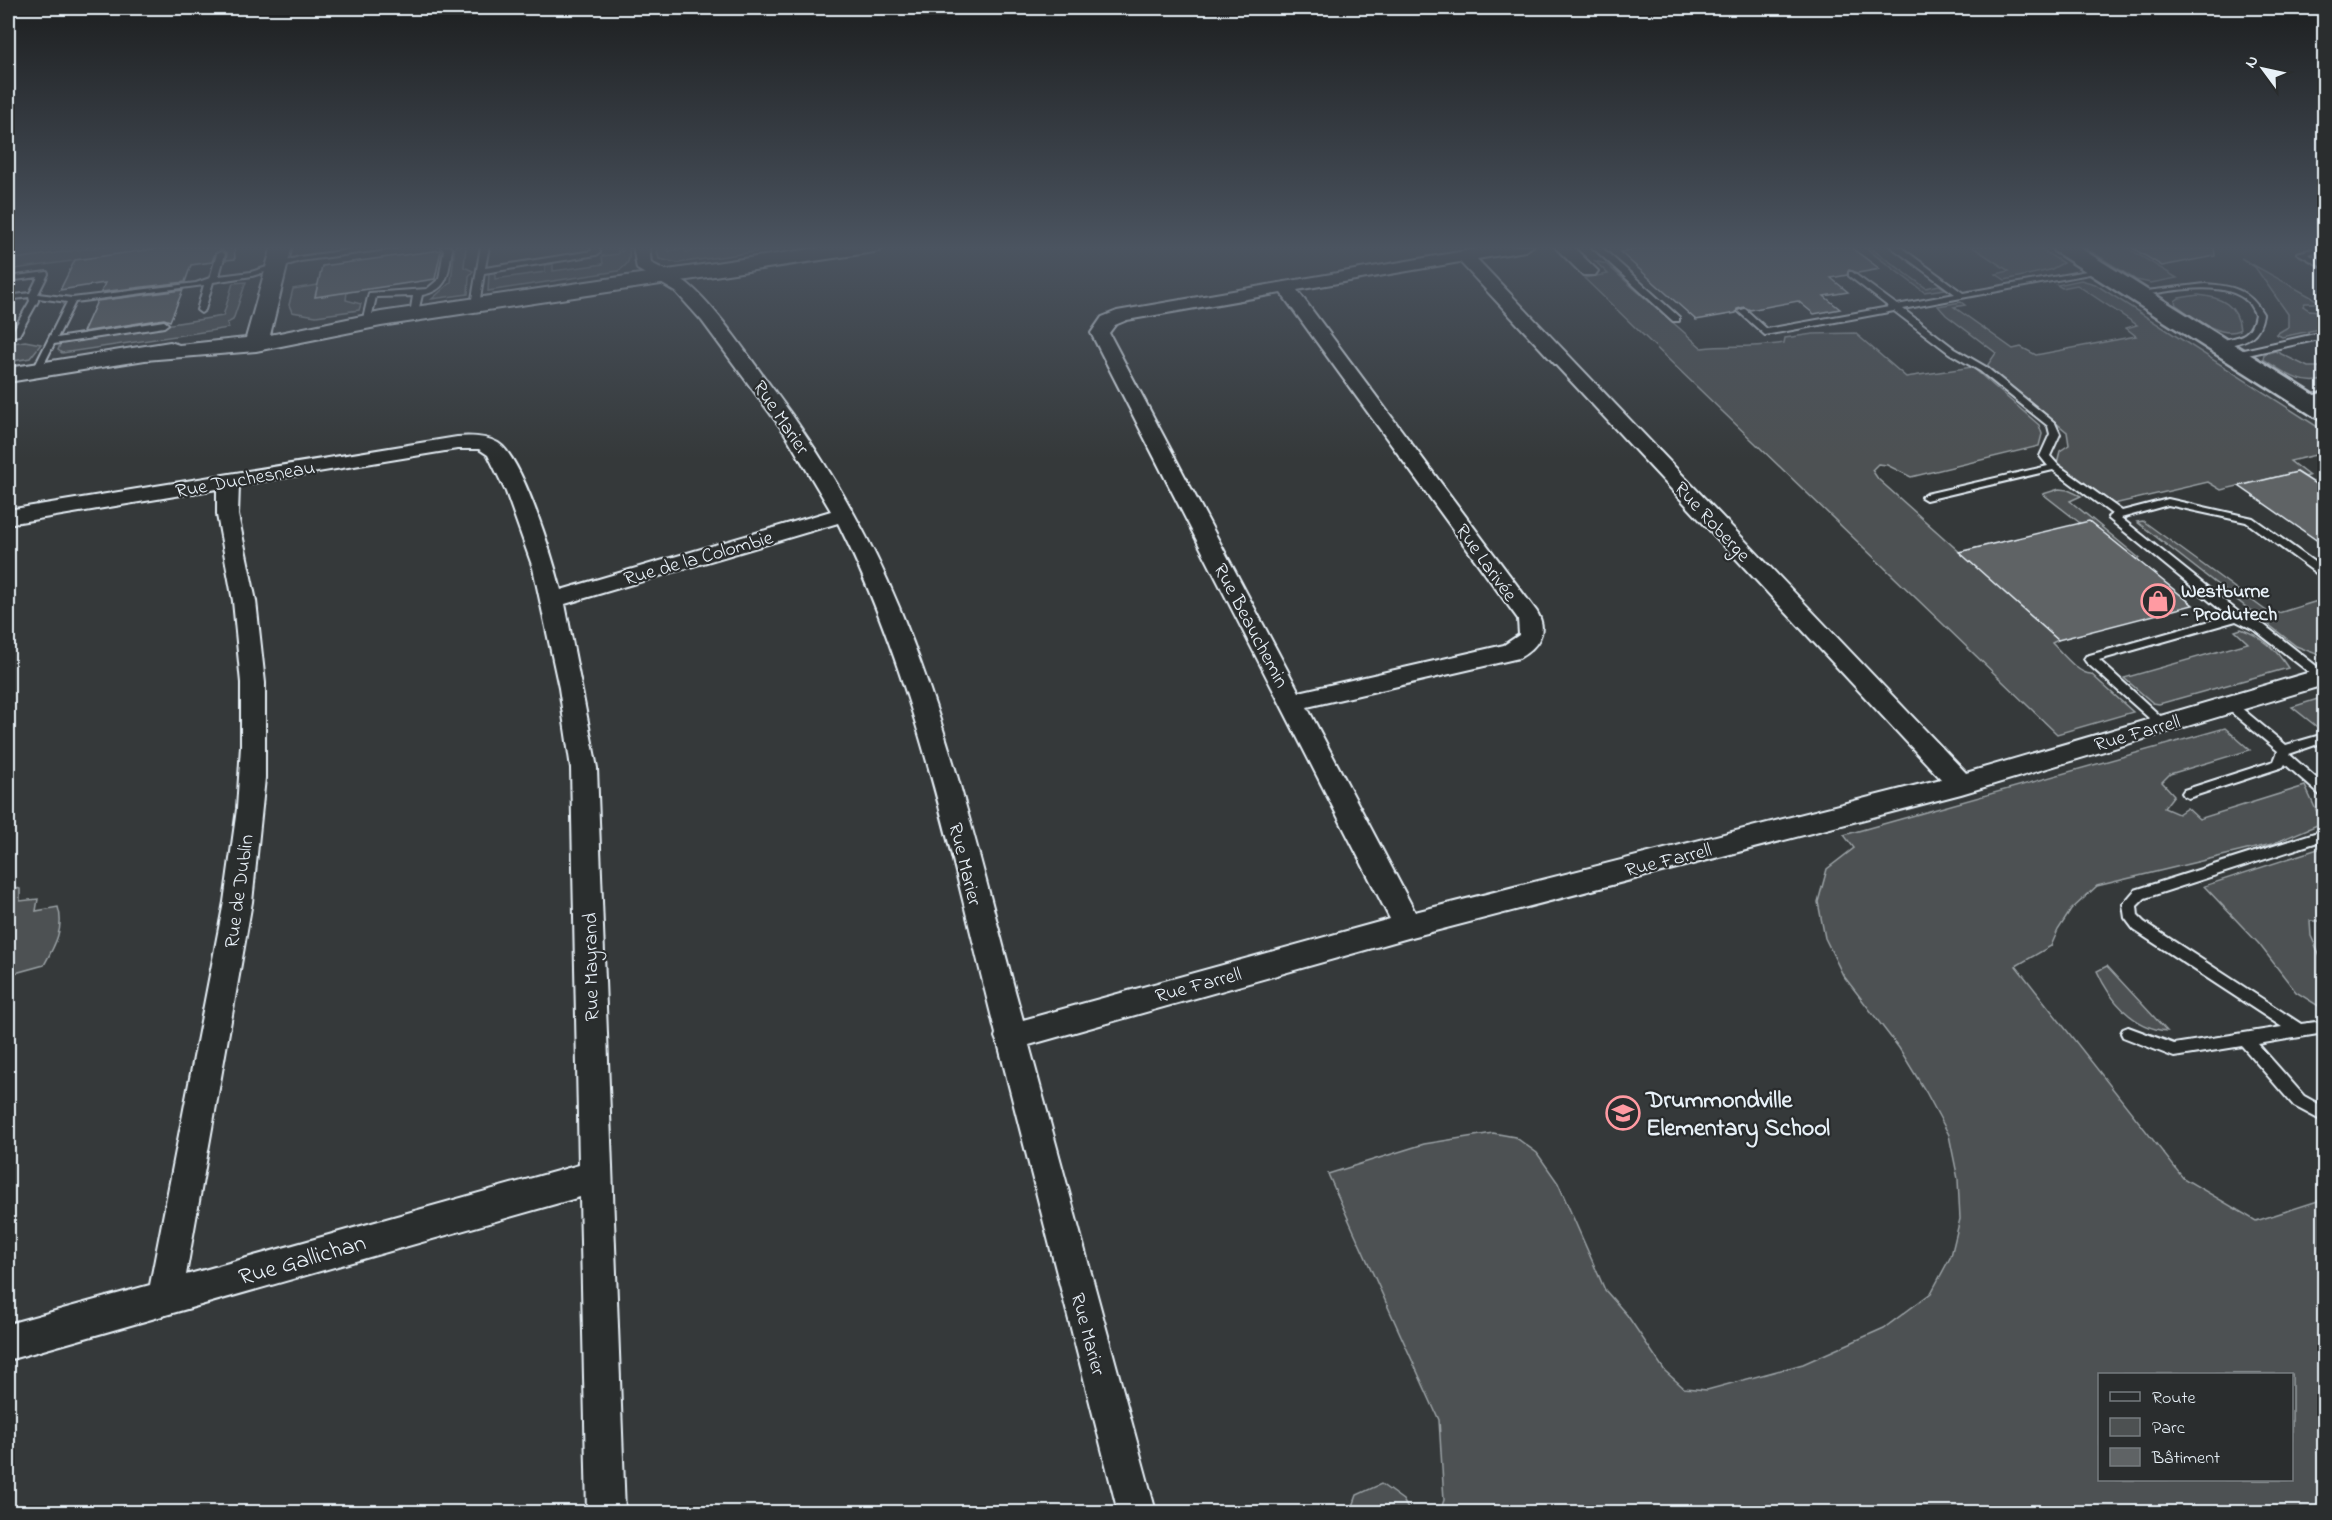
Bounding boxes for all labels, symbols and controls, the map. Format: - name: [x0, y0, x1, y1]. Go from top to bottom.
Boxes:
- north arrow: [2233, 39, 2293, 99]
- text: N: [2239, 51, 2265, 73]
- street label: Rue Marier: [744, 375, 816, 462]
- street label: Rue Duchesneau: [173, 454, 317, 507]
- street label: Rue Roberge: [1665, 476, 1756, 570]
- street label: Rue Larivée: [1447, 519, 1523, 608]
- street label: Rue de la Colombie: [621, 524, 777, 595]
- street label: Rue Beauchemin: [1205, 559, 1295, 694]
- place label: Westburne - Produtech: [2180, 578, 2277, 630]
- shop icon: Westburne - Produtech: [2140, 583, 2176, 619]
- street label: Rue Farrell: [2091, 708, 2184, 761]
- street label: Rue Marier: [939, 820, 988, 910]
- street label: Rue de Dublin: [218, 833, 263, 950]
- street label: Rue Farrell: [1622, 837, 1715, 886]
- street label: Rue Mayrand: [577, 912, 608, 1021]
- street label: Rue Farrell: [1152, 961, 1245, 1012]
- place label: Drummondville Elementary School: [1645, 1084, 1830, 1148]
- school or university icon: Drummondville Elementary School: [1605, 1095, 1641, 1131]
- street label: Rue Gallichan: [235, 1227, 370, 1296]
- street label: Rue Marier: [1062, 1290, 1112, 1380]
- legend: [2098, 1373, 2293, 1481]
- text: Route: [2152, 1386, 2197, 1412]
- text: Parc: [2152, 1416, 2185, 1442]
- text: Bâtiment: [2151, 1446, 2220, 1472]

